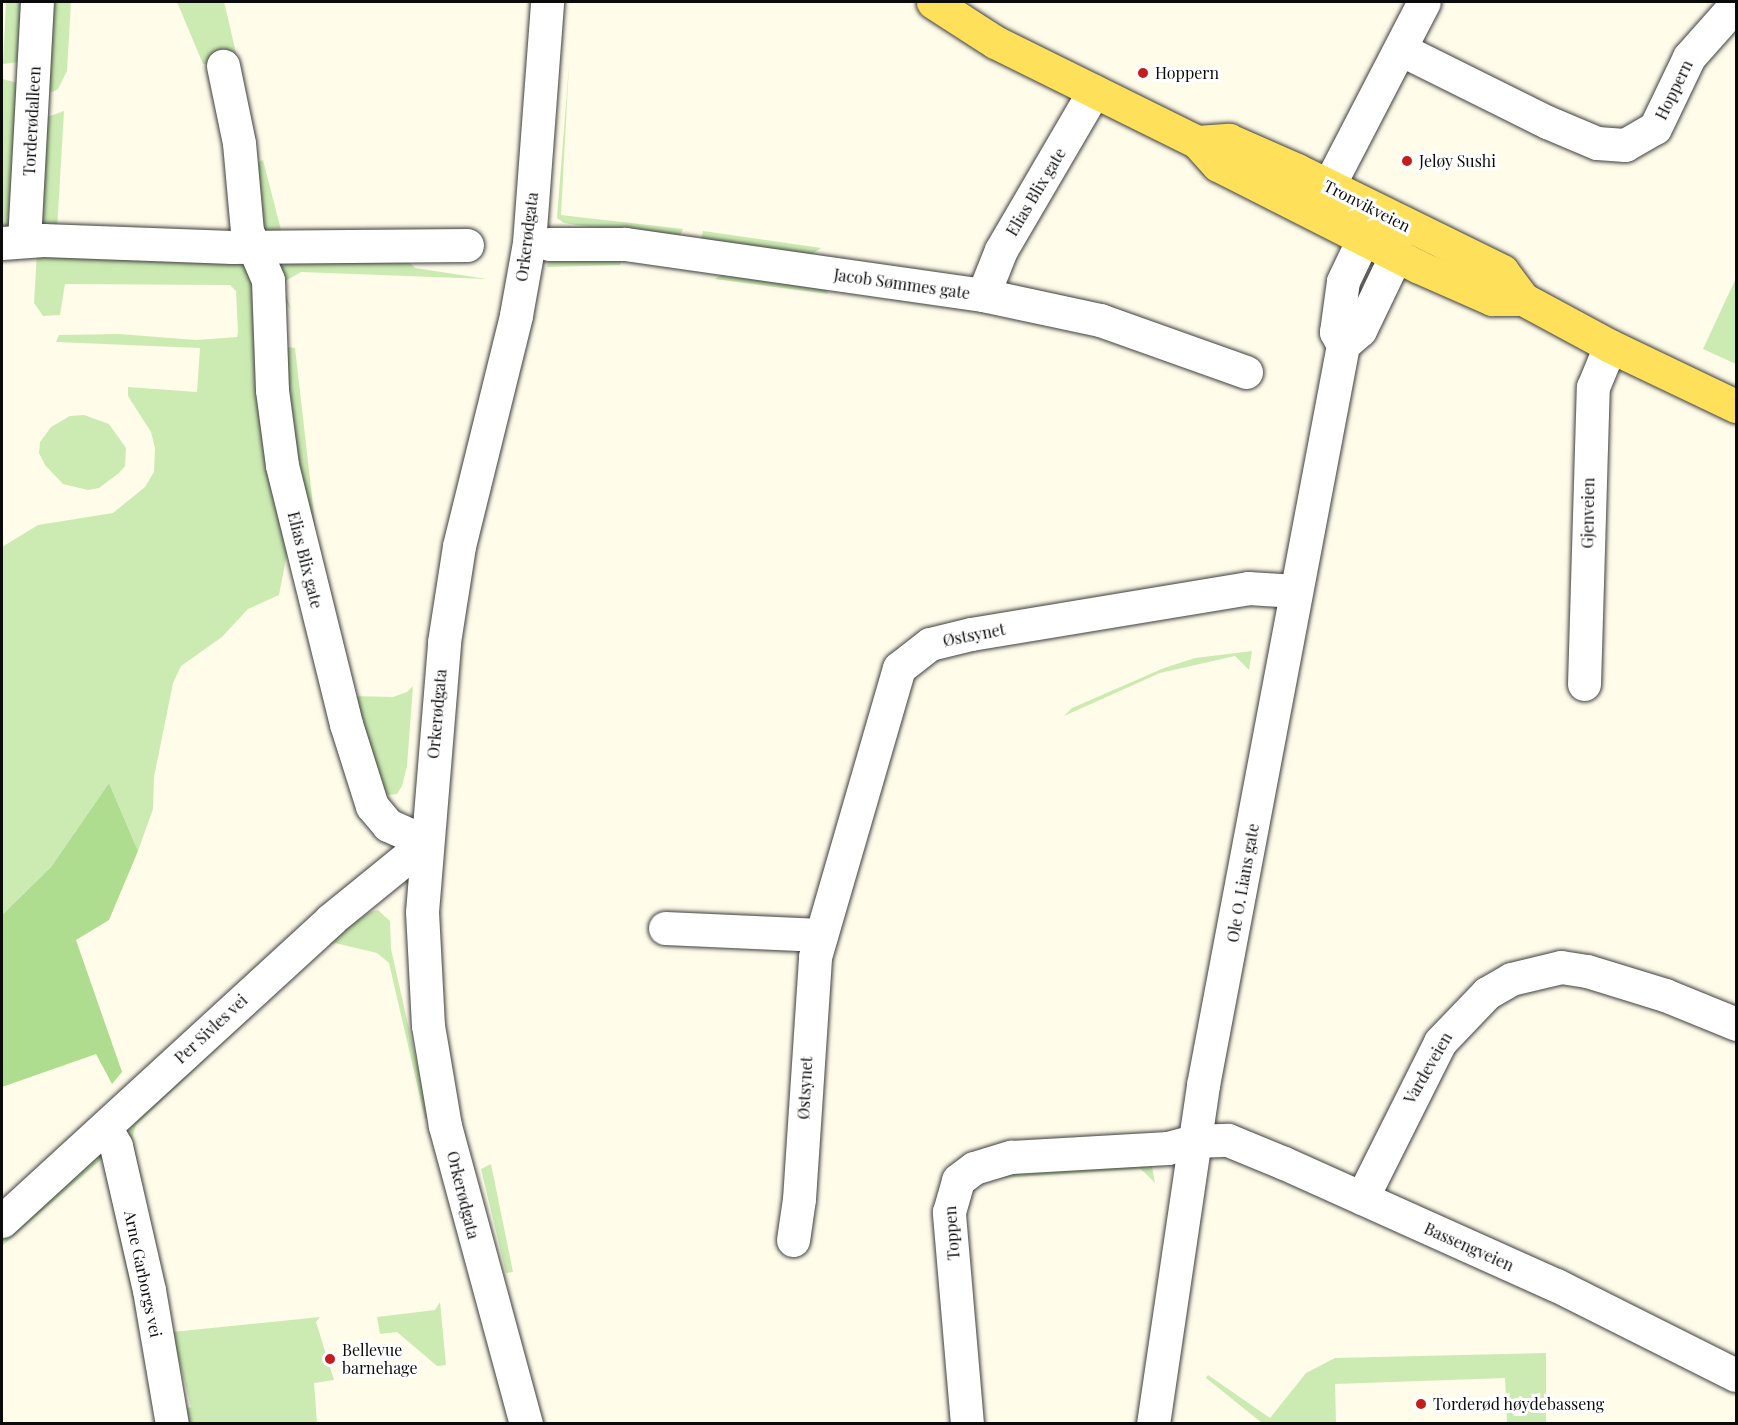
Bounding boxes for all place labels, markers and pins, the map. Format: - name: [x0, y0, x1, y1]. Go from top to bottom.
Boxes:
- place label: Hoppern: [1155, 63, 1219, 83]
- marker: Hoppern: [1136, 66, 1150, 80]
- place label: Jeløy Sushi: [1419, 151, 1496, 171]
- marker: Jeløy Sushi: [1400, 154, 1414, 168]
- place label: Bellevue barnehage: [342, 1340, 418, 1378]
- marker: Bellevue barnehage: [323, 1352, 337, 1366]
- place label: Torderød høydebasseng: [1433, 1394, 1605, 1414]
- marker: Torderød høydebasseng: [1414, 1397, 1428, 1411]

